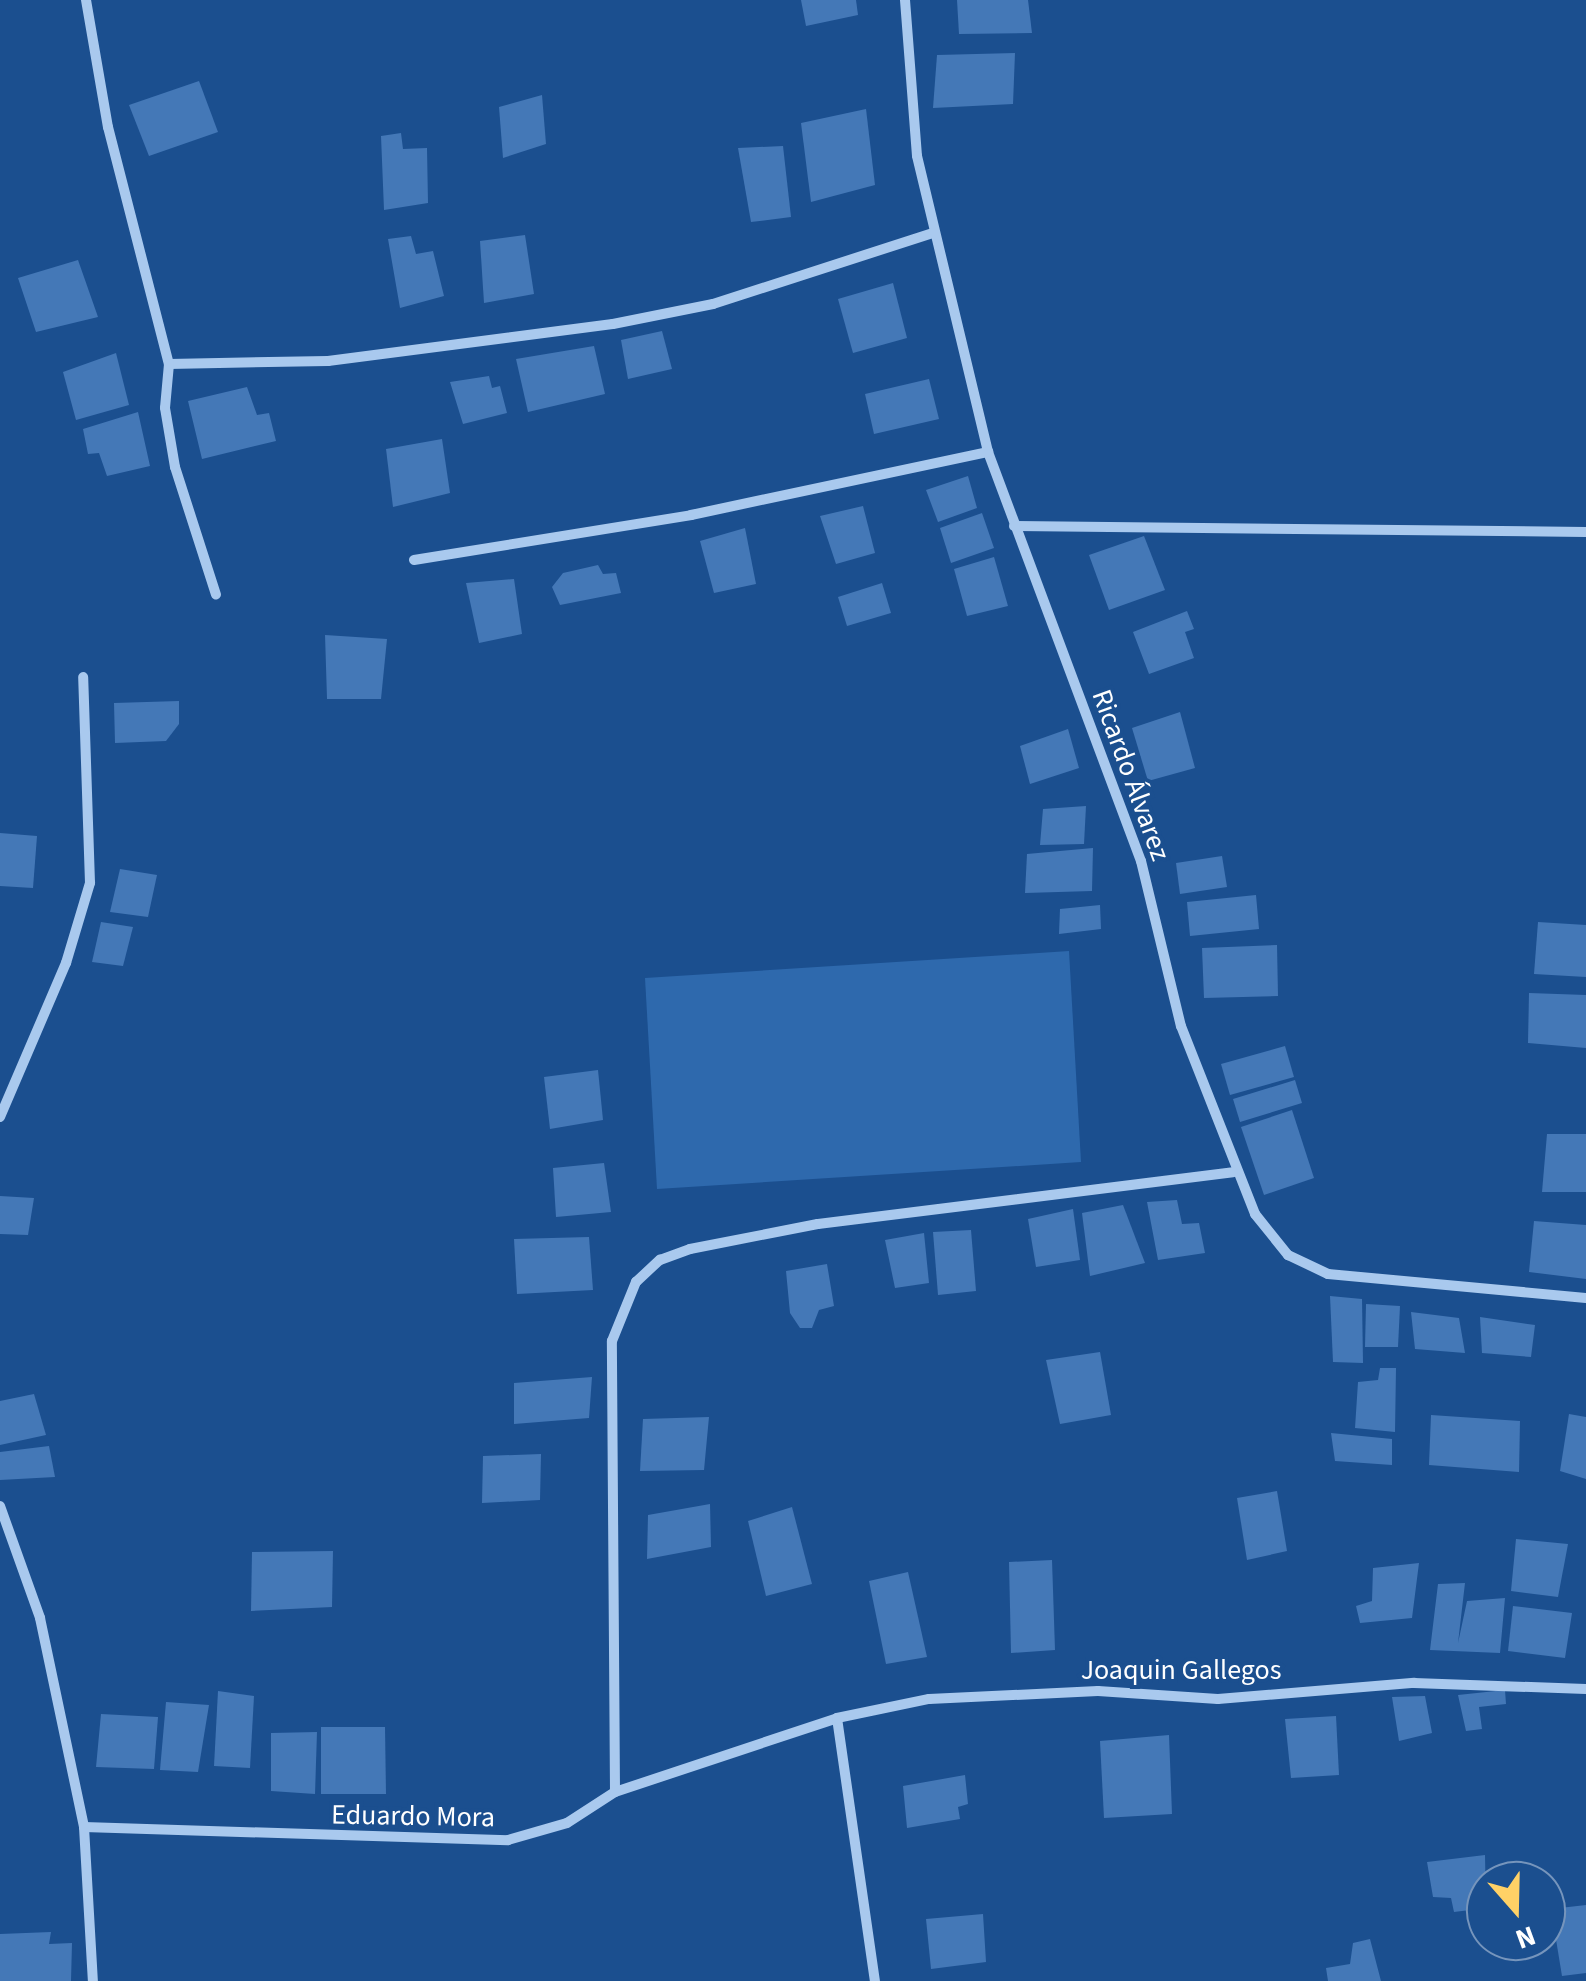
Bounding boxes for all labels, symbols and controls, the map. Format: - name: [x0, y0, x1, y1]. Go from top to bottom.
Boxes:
- street label: Ricardo Álvarez: [1085, 685, 1177, 865]
- street label: Joaquin Gallegos: [1081, 1653, 1281, 1687]
- street label: Eduardo Mora: [331, 1798, 495, 1834]
- north arrow: [1466, 1861, 1566, 1961]
- text: N: [1510, 1915, 1541, 1959]

